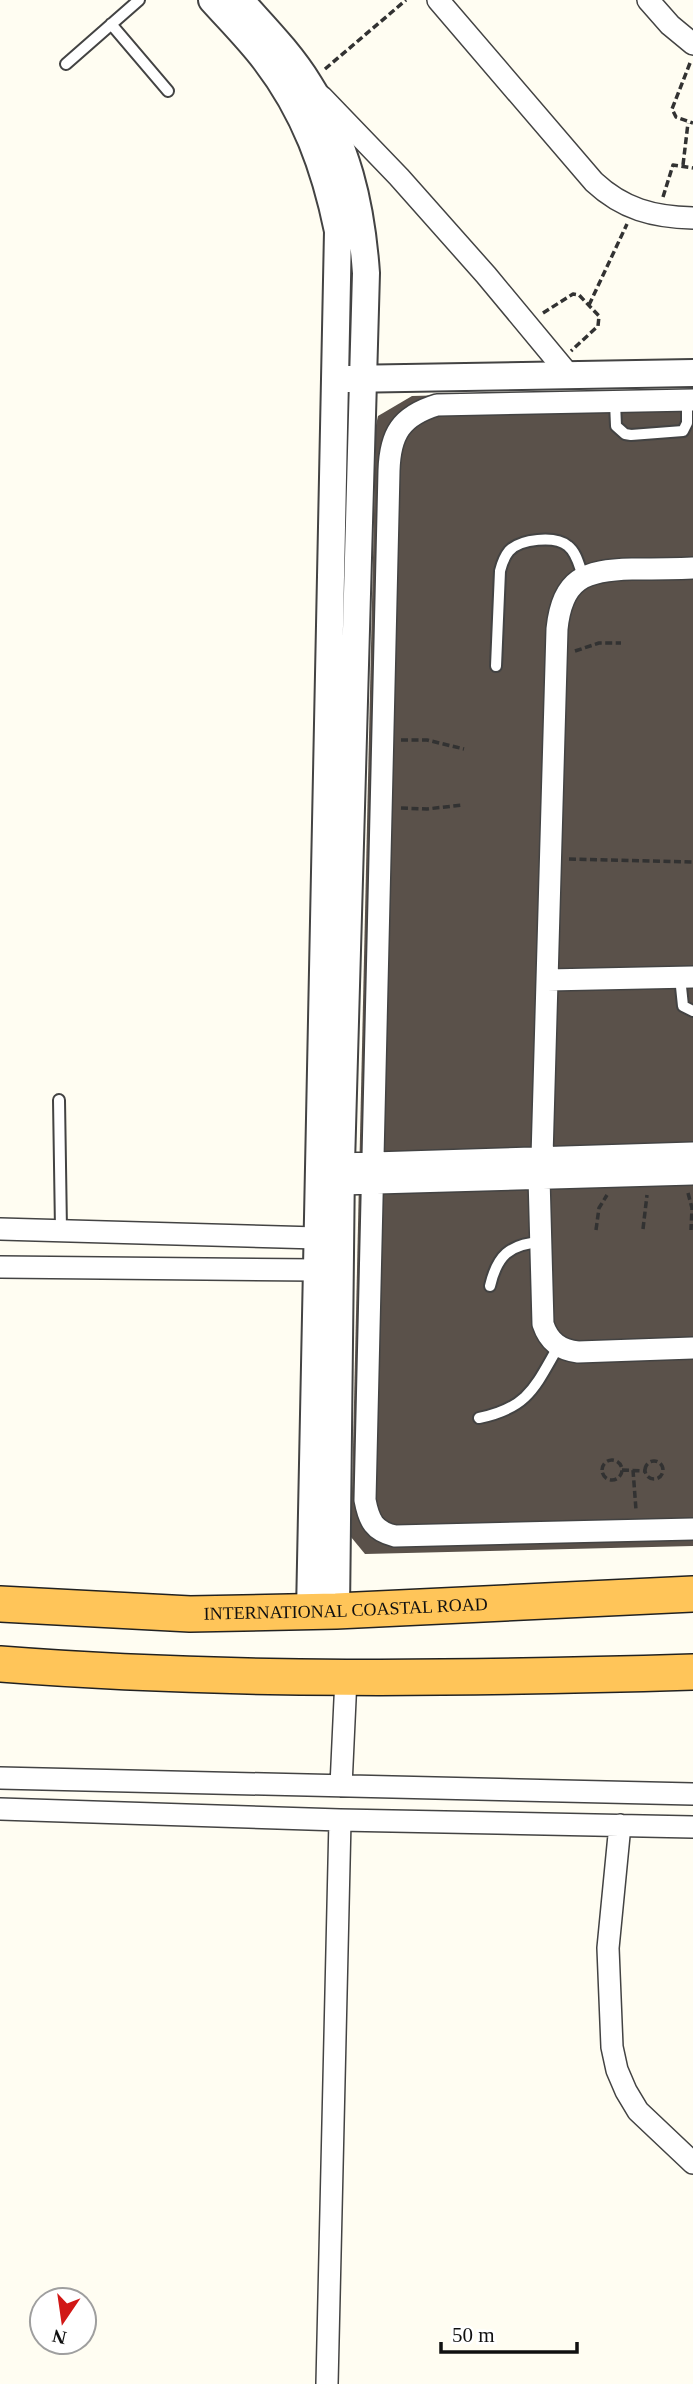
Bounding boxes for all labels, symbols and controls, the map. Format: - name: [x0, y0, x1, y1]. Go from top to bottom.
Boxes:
- street label: INTERNATIONAL COASTAL ROAD: [203, 1594, 488, 1624]
- north arrow: [28, 2286, 98, 2356]
- scale bar: [441, 2310, 578, 2354]
- text: 50 m: [452, 2323, 495, 2347]
- text: N: [50, 2325, 68, 2349]

